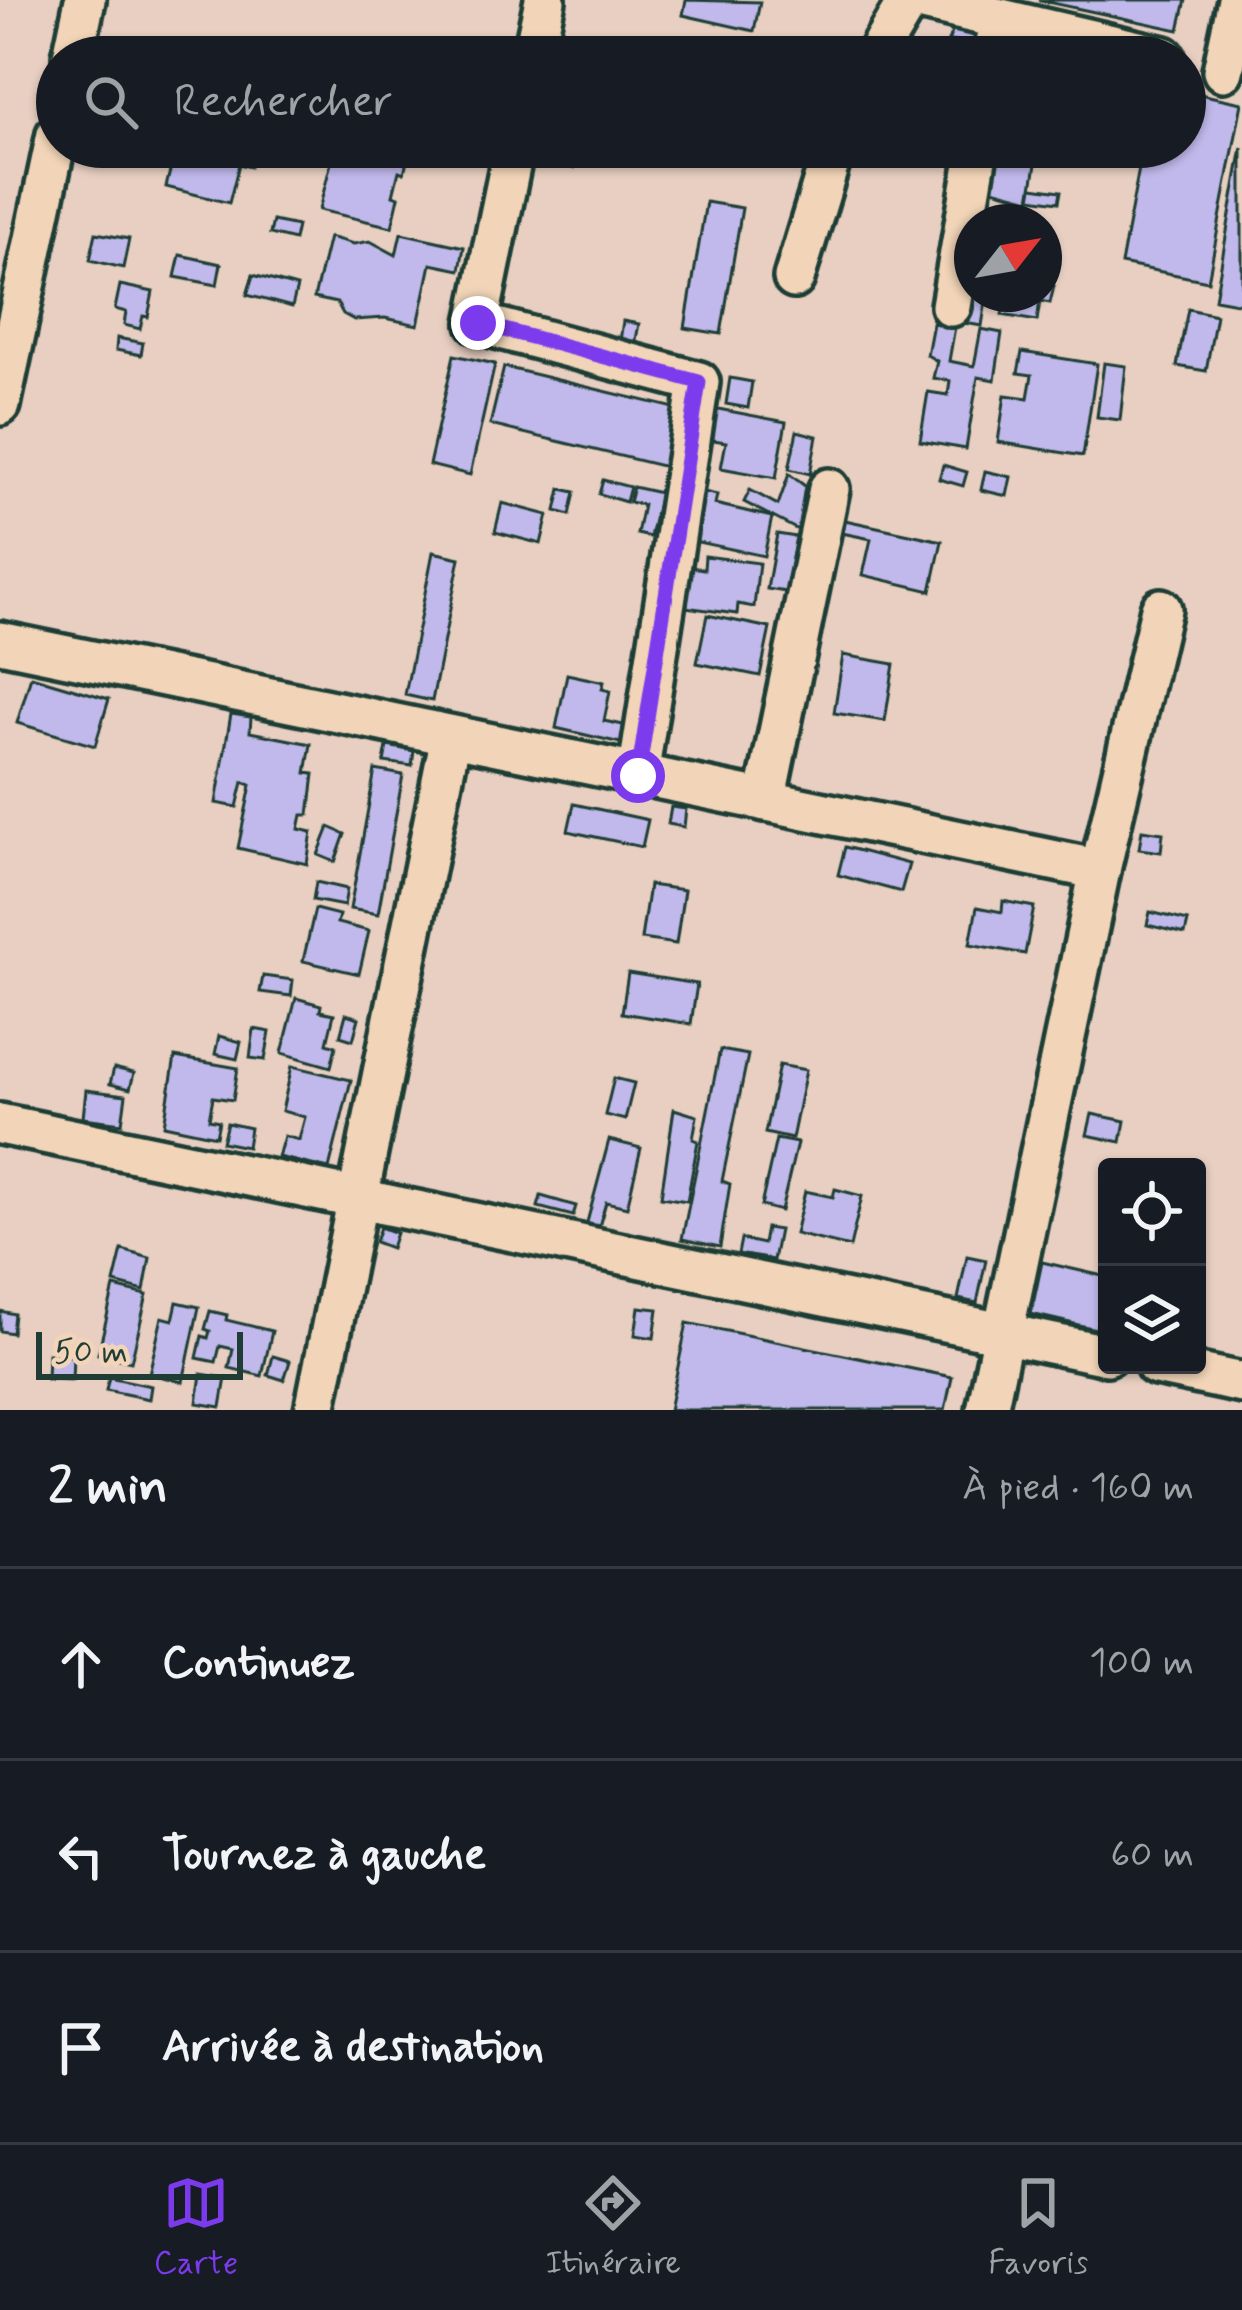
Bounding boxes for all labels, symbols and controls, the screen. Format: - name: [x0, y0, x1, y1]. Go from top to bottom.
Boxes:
- search box: [36, 36, 1206, 168]
- icon: search: [78, 69, 144, 135]
- text: Rechercher: [174, 73, 393, 132]
- north arrow: [954, 204, 1062, 312]
- route end: [451, 296, 505, 350]
- route start: [611, 749, 665, 803]
- map controls: [1098, 1158, 1206, 1374]
- button: locate: [1098, 1158, 1206, 1266]
- button: layers: [1098, 1266, 1206, 1374]
- scale bar: [36, 1326, 243, 1379]
- text: 50 m: [54, 1331, 128, 1375]
- text: 2 min: [48, 1455, 168, 1521]
- text: À pied · 160 m: [962, 1463, 1194, 1514]
- icon: ahead: [48, 1631, 114, 1697]
- text: Continuez: [162, 1634, 355, 1693]
- text: 100 m: [1089, 1638, 1194, 1689]
- icon: left: [48, 1823, 114, 1889]
- text: Tournez à gauche: [162, 1826, 486, 1885]
- text: 60 m: [1110, 1830, 1194, 1881]
- icon: arrive: [48, 2015, 114, 2081]
- text: Arrivée à destination: [162, 2018, 544, 2077]
- tab: Carte: [154, 2170, 238, 2286]
- tab: Itinéraire: [545, 2170, 681, 2286]
- tab: Favoris: [988, 2170, 1088, 2286]

